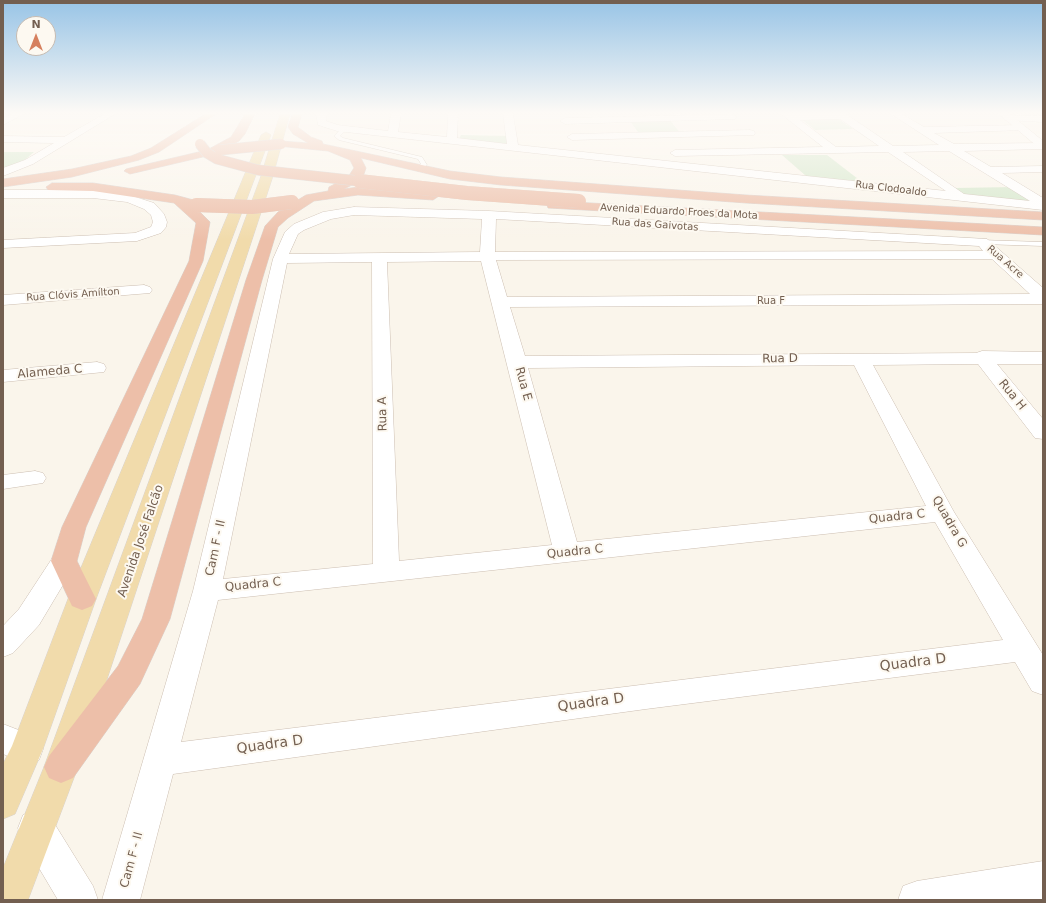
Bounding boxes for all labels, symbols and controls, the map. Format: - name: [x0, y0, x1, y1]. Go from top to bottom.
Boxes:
- north arrow: [16, 16, 56, 56]
- text: N: [31, 18, 41, 31]
- street label: Rua Clodoaldo: [855, 179, 927, 199]
- street label: Avenida Eduardo Froes da Mota: [600, 202, 758, 222]
- street label: Rua das Gaivotas: [611, 216, 699, 234]
- street label: Rua Acre: [984, 243, 1026, 281]
- street label: Rua Clóvis Amílton: [26, 286, 120, 304]
- street label: Rua F: [757, 295, 785, 307]
- street label: Rua D: [762, 351, 798, 367]
- street label: Alameda C: [17, 362, 83, 382]
- street label: Rua E: [512, 366, 534, 402]
- street label: Rua H: [995, 377, 1029, 413]
- street label: Rua A: [375, 396, 391, 432]
- street label: Avenida José Falcão: [115, 483, 167, 599]
- street label: Quadra G: [928, 494, 970, 550]
- street label: Quadra C: [868, 507, 926, 527]
- street label: Cam F - II: [203, 519, 229, 577]
- street label: Quadra C: [546, 542, 604, 562]
- street label: Quadra C: [224, 575, 282, 595]
- street label: Quadra D: [879, 651, 947, 675]
- street label: Quadra D: [557, 690, 625, 716]
- street label: Quadra D: [236, 732, 304, 758]
- street label: Cam F - II: [118, 831, 146, 889]

